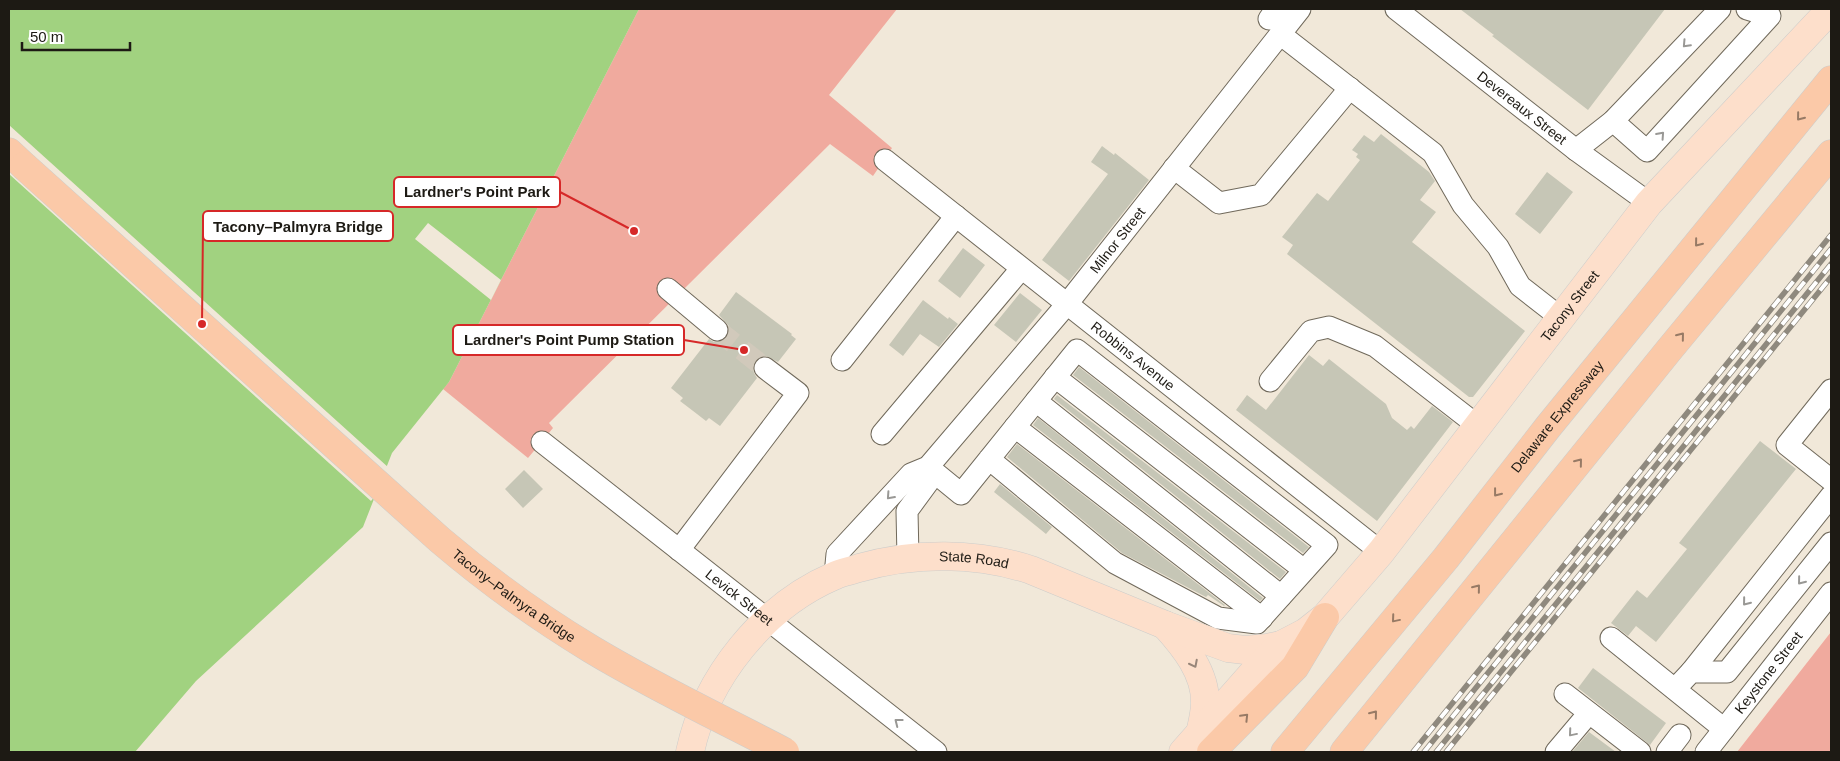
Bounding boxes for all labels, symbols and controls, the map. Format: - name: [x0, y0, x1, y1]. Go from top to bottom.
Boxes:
- scale bar: [22, 20, 130, 52]
- text: 50 m: [30, 28, 63, 45]
- one-way arrow: [1683, 39, 1692, 48]
- street label: Devereaux Street: [1474, 68, 1570, 148]
- one-way arrow: [1797, 112, 1806, 121]
- one-way arrow: [1655, 131, 1664, 140]
- callout: Lardner's Point Park: [394, 177, 560, 207]
- text: Lardner's Point Park: [404, 183, 551, 200]
- street label: Milnor Street: [1086, 204, 1148, 276]
- callout: Tacony–Palmyra Bridge: [203, 211, 393, 241]
- text: Tacony–Palmyra Bridge: [213, 218, 383, 235]
- one-way arrow: [1694, 238, 1703, 247]
- street label: Tacony Street: [1537, 267, 1602, 345]
- street label: Robbins Avenue: [1088, 318, 1178, 394]
- callout: Lardner's Point Pump Station: [453, 325, 684, 355]
- text: Lardner's Point Pump Station: [464, 331, 674, 348]
- one-way arrow: [1676, 332, 1685, 341]
- street label: Delaware Expressway: [1508, 357, 1607, 476]
- one-way arrow: [1573, 459, 1581, 468]
- one-way arrow: [1495, 487, 1503, 496]
- one-way arrow: [887, 490, 896, 499]
- street label: Tacony–Palmyra Bridge: [449, 546, 579, 645]
- street label: State Road: [939, 548, 1010, 572]
- street label: Levick Street: [702, 566, 776, 629]
- one-way arrow: [1798, 575, 1806, 584]
- one-way arrow: [1471, 585, 1479, 594]
- one-way arrow: [1743, 596, 1752, 606]
- one-way arrow: [1393, 613, 1401, 622]
- street label: Keystone Street: [1731, 628, 1806, 717]
- one-way arrow: [1187, 659, 1197, 668]
- one-way arrow: [1369, 711, 1378, 720]
- one-way arrow: [1240, 714, 1249, 723]
- one-way arrow: [894, 719, 904, 728]
- one-way arrow: [1569, 727, 1578, 736]

